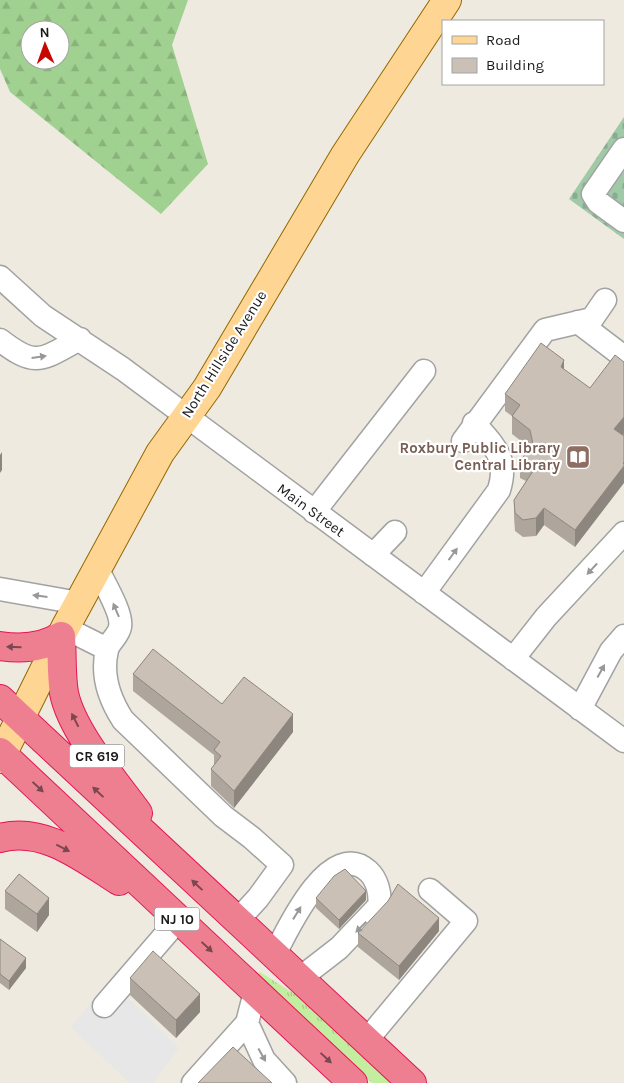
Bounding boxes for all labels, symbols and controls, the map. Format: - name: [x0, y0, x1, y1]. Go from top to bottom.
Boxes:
- north arrow: [20, 20, 70, 70]
- legend: [442, 20, 604, 85]
- text: N: [39, 24, 50, 41]
- text: Road: [486, 31, 521, 49]
- text: Building: [486, 56, 544, 74]
- street label: North Hillside Avenue: [177, 287, 271, 421]
- one-way arrow: [32, 353, 48, 361]
- place label: Roxbury Public Library Central Library: [400, 439, 560, 474]
- library icon: Roxbury Public Library Central Library: [565, 444, 591, 470]
- street label: Main Street: [274, 479, 349, 541]
- one-way arrow: [448, 547, 458, 561]
- one-way arrow: [586, 563, 598, 575]
- one-way arrow: [31, 591, 47, 599]
- one-way arrow: [112, 602, 120, 617]
- one-way arrow: [6, 643, 22, 651]
- one-way arrow: [596, 665, 605, 678]
- one-way arrow: [71, 713, 79, 728]
- road number: CR 619: [70, 744, 124, 768]
- one-way arrow: [31, 781, 43, 793]
- one-way arrow: [92, 786, 104, 798]
- one-way arrow: [56, 844, 71, 852]
- one-way arrow: [192, 879, 204, 891]
- one-way arrow: [293, 906, 302, 920]
- road number: NJ 10: [154, 908, 200, 931]
- one-way arrow: [355, 920, 367, 932]
- one-way arrow: [200, 941, 212, 953]
- one-way arrow: [258, 1049, 267, 1062]
- one-way arrow: [319, 1052, 331, 1064]

